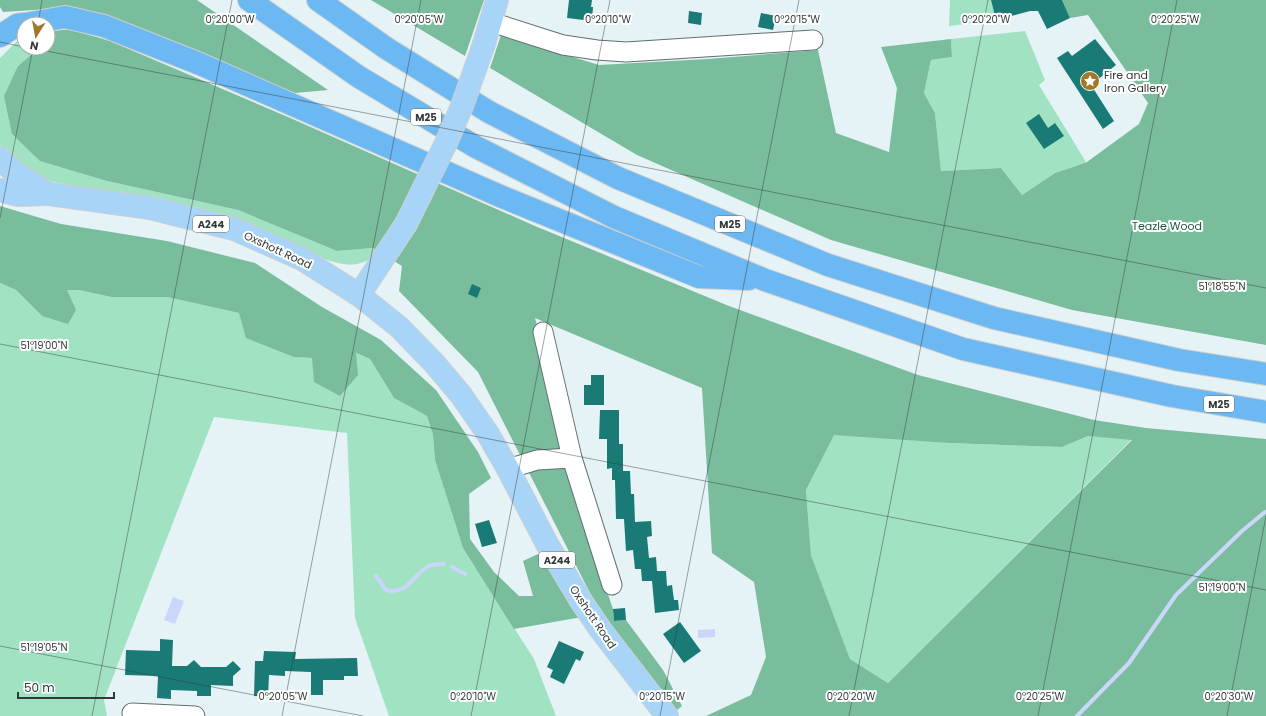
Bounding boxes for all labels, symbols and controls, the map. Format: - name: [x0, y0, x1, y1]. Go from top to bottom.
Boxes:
- text: 0°20'00"W: [205, 12, 255, 27]
- text: 0°20'05"W: [394, 12, 444, 27]
- text: 0°20'10"W: [585, 12, 631, 27]
- text: 0°20'15"W: [774, 12, 820, 27]
- text: 0°20'20"W: [962, 12, 1011, 27]
- text: 0°20'25"W: [1151, 12, 1200, 27]
- north arrow: [16, 16, 56, 56]
- text: N: [29, 37, 40, 54]
- place label: Fire and Iron Gallery: [1104, 67, 1167, 96]
- place icon: Fire and Iron Gallery: [1079, 70, 1101, 92]
- road number: M25: [411, 109, 441, 125]
- road number: A244: [193, 216, 229, 232]
- road number: M25: [715, 216, 745, 232]
- park label: Teazle Wood: [1132, 218, 1202, 234]
- street label: Oxshott Road: [241, 227, 315, 273]
- text: 51°18'55"N: [1198, 279, 1246, 294]
- text: 51°19'00"N: [20, 338, 68, 353]
- road number: M25: [1204, 396, 1234, 412]
- road number: A244: [539, 552, 575, 568]
- text: 51°19'00"N: [1198, 580, 1246, 595]
- street label: Oxshott Road: [566, 582, 620, 652]
- text: 51°19'05"N: [20, 640, 68, 655]
- scale bar: [18, 674, 114, 700]
- text: 50 m: [24, 679, 55, 696]
- text: 0°20'05"W: [258, 689, 308, 704]
- text: 0°20'10"W: [450, 689, 496, 704]
- text: 0°20'15"W: [639, 689, 685, 704]
- text: 0°20'20"W: [827, 689, 876, 704]
- text: 0°20'25"W: [1016, 689, 1065, 704]
- text: 0°20'30"W: [1205, 689, 1254, 704]

